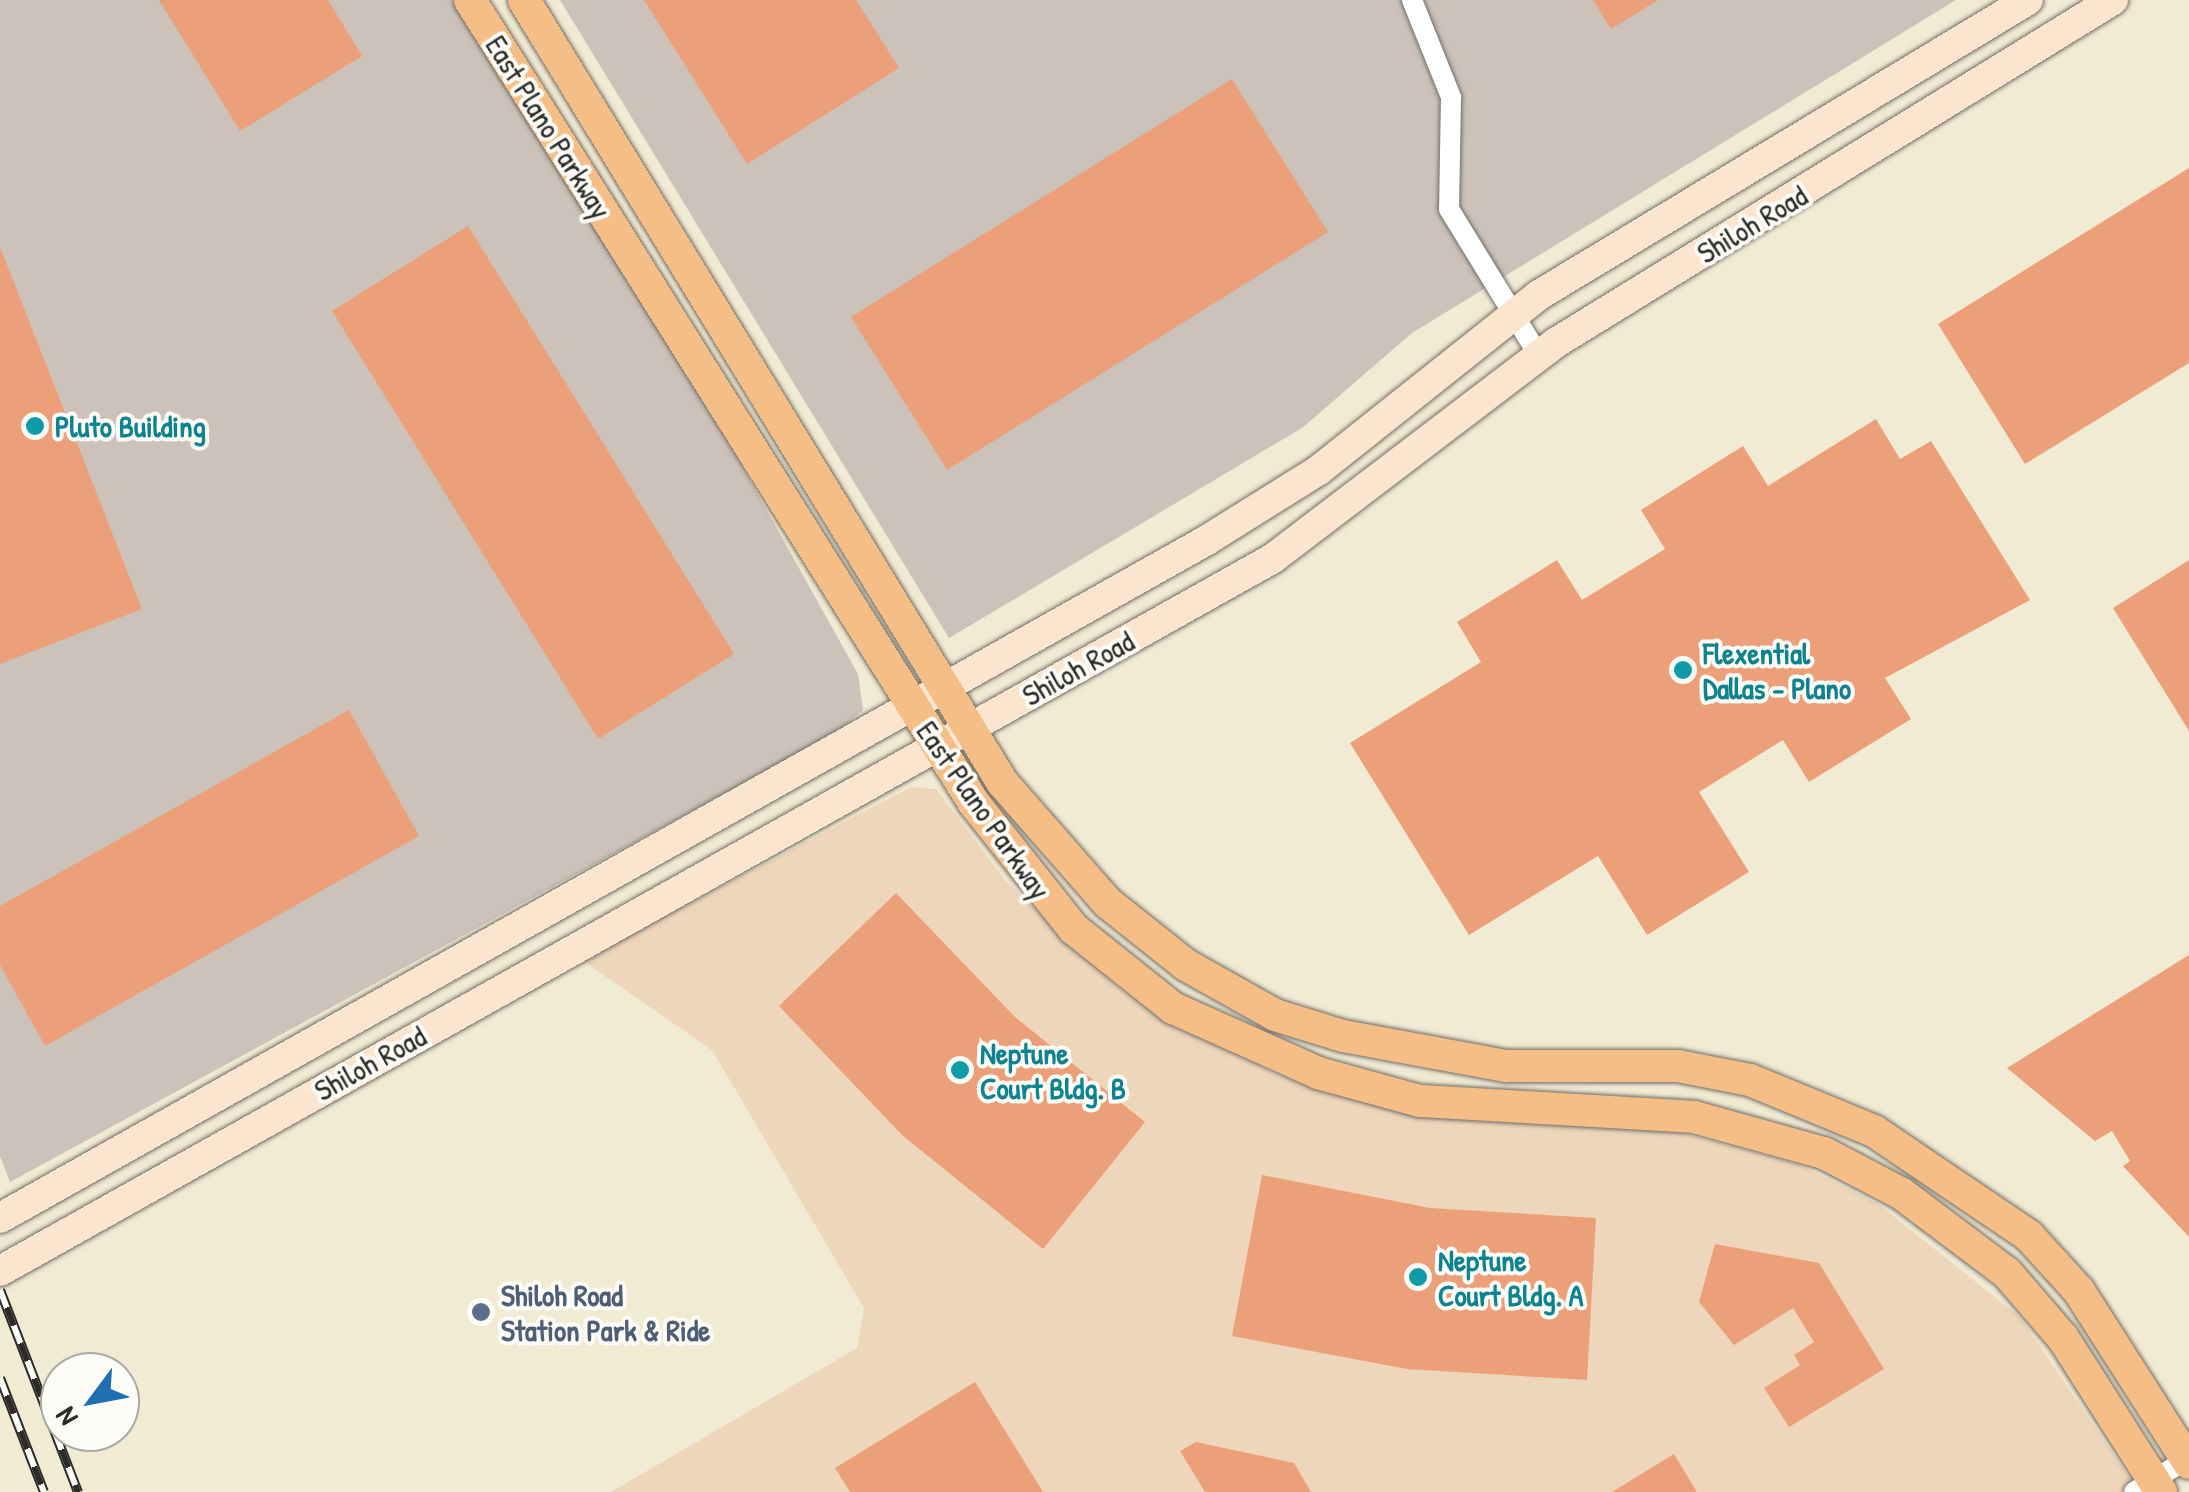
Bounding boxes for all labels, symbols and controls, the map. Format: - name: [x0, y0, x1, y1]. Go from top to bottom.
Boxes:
- street label: East Plano Parkway: [478, 29, 620, 225]
- street label: Shiloh Road: [1691, 177, 1813, 271]
- place label: Pluto Building: [55, 408, 206, 444]
- marker: Pluto Building: [24, 415, 46, 437]
- street label: Shiloh Road: [1016, 623, 1140, 713]
- place label: Flexential Dallas - Plano: [1703, 635, 1851, 706]
- marker: Flexential Dallas - Plano: [1672, 659, 1694, 681]
- street label: East Plano Parkway: [909, 714, 1059, 906]
- street label: Shiloh Road: [308, 1018, 432, 1108]
- place label: Neptune Court Bldg. B: [980, 1035, 1126, 1106]
- marker: Neptune Court Bldg. B: [949, 1059, 971, 1081]
- place label: Neptune Court Bldg. A: [1438, 1242, 1583, 1312]
- marker: Neptune Court Bldg. A: [1407, 1266, 1429, 1288]
- place label: Shiloh Road Station Park & Ride: [501, 1277, 710, 1348]
- marker: Shiloh Road Station Park & Ride: [470, 1301, 492, 1323]
- north arrow: [40, 1352, 140, 1452]
- text: N: [46, 1400, 86, 1433]

